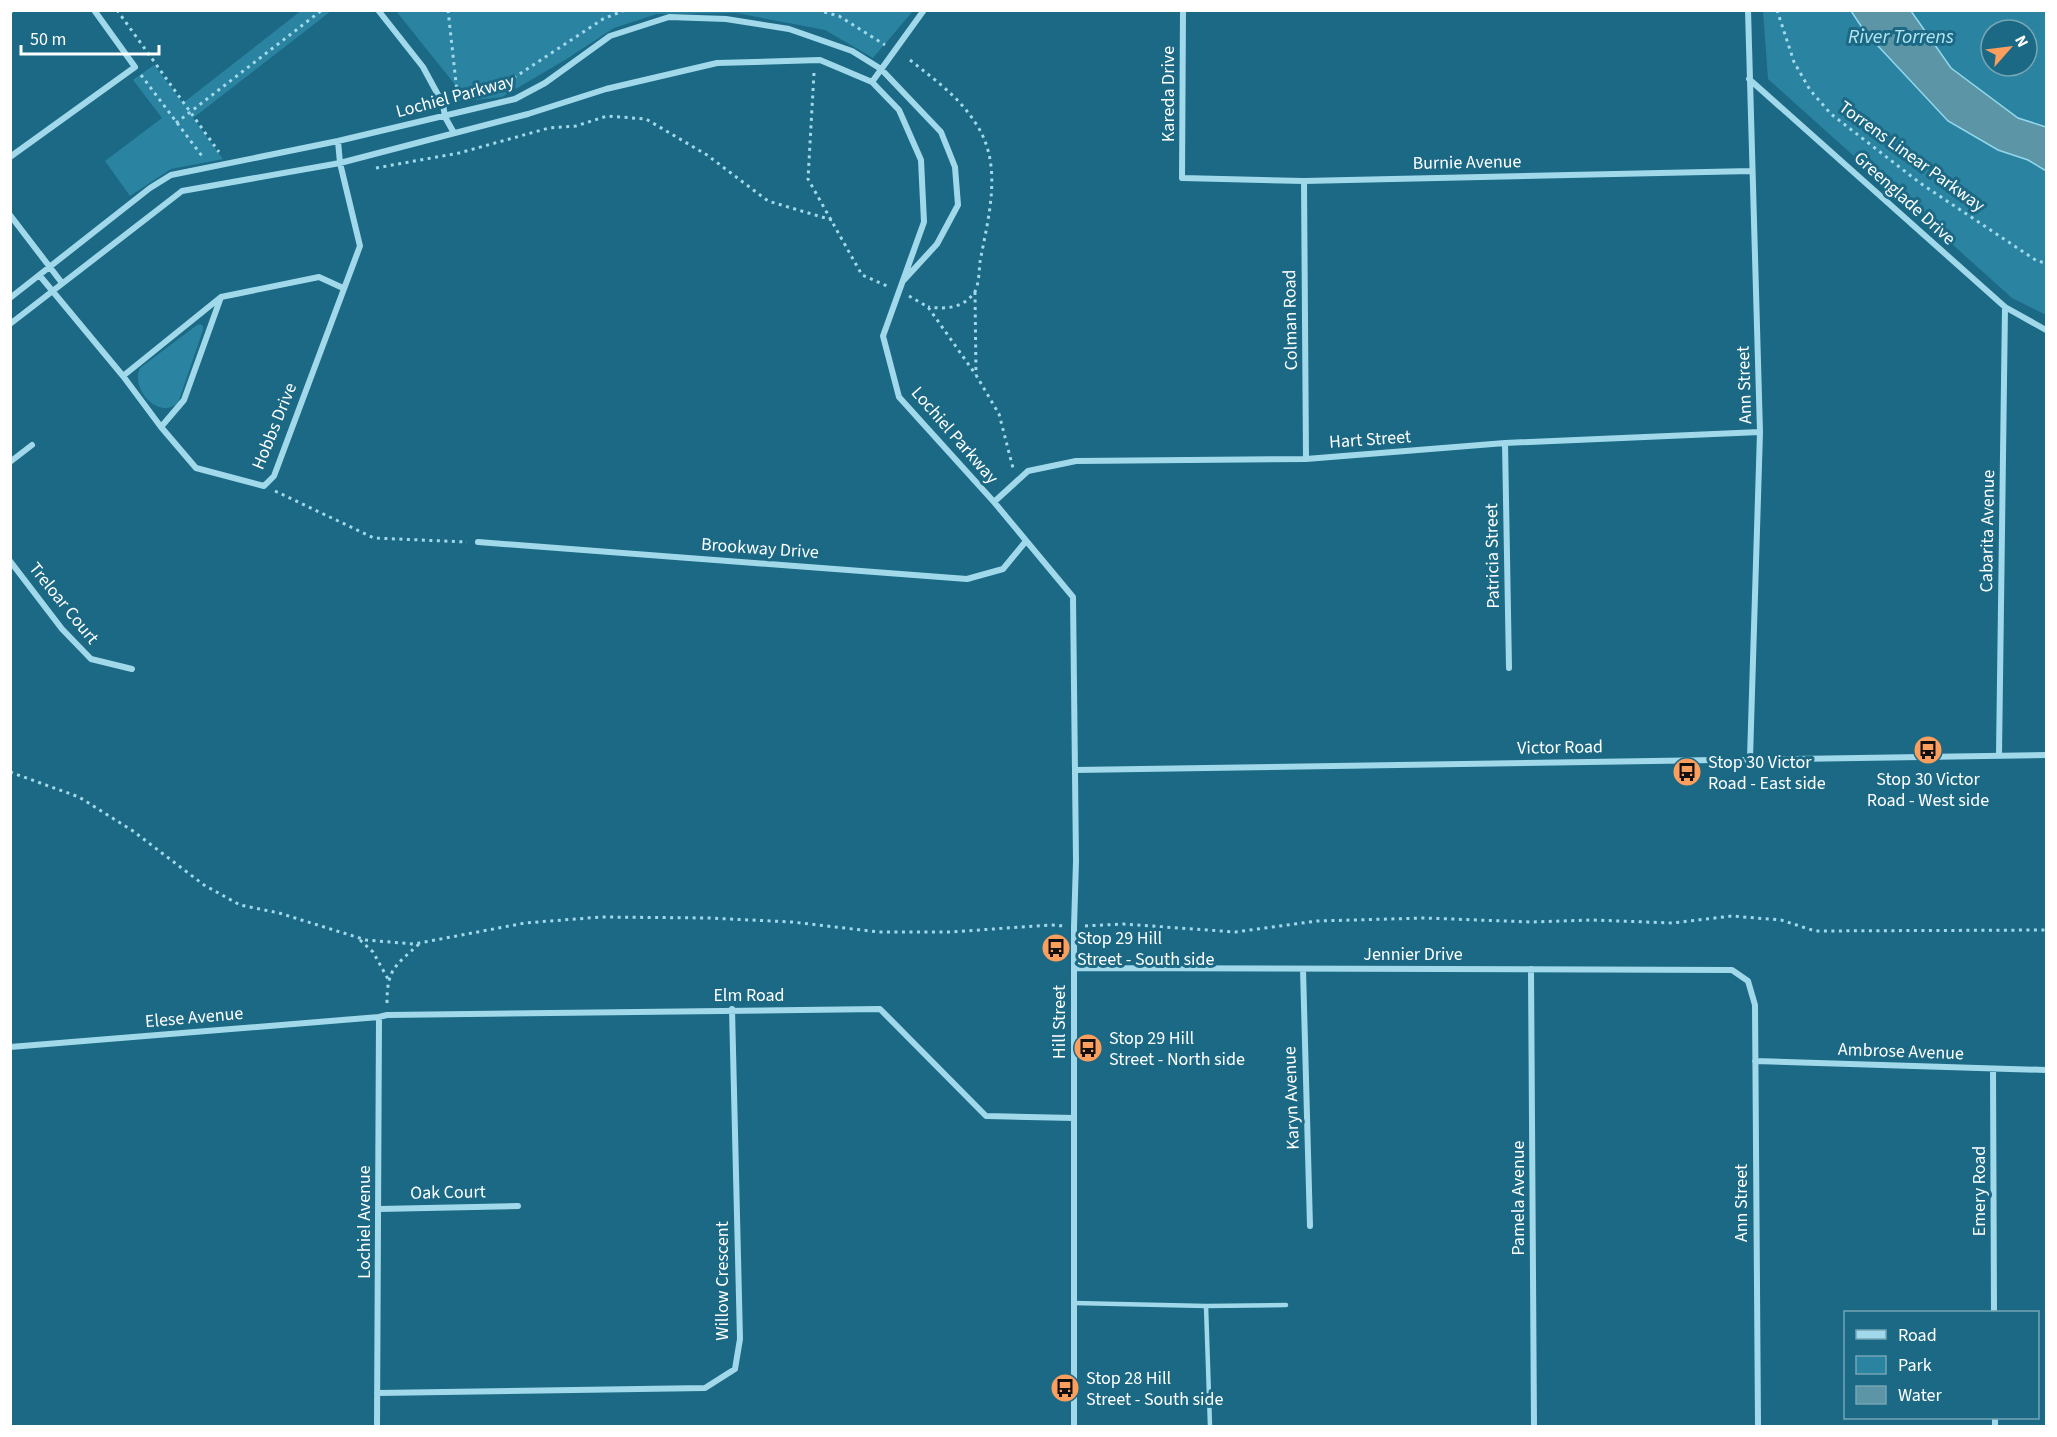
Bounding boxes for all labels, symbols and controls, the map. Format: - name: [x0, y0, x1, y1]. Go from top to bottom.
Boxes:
- scale bar: [21, 18, 159, 56]
- north arrow: [1979, 18, 2039, 78]
- water label: River Torrens: [1848, 23, 1954, 51]
- text: 50 m: [30, 27, 66, 52]
- text: N: [2009, 32, 2034, 51]
- street label: Kareda Drive: [1156, 46, 1181, 142]
- street label: Lochiel Parkway: [393, 69, 518, 124]
- street label: Torrens Linear Parkway: [1834, 95, 1990, 218]
- street label: Greenglade Drive: [1848, 146, 1961, 251]
- street label: Burnie Avenue: [1412, 149, 1522, 176]
- street label: Colman Road: [1277, 269, 1304, 371]
- street label: Ann Street: [1731, 345, 1758, 424]
- street label: Hobbs Drive: [246, 379, 303, 473]
- street label: Lochiel Parkway: [905, 381, 1004, 490]
- street label: Hart Street: [1328, 424, 1412, 455]
- street label: Cabarita Avenue: [1974, 469, 2001, 593]
- street label: Patricia Street: [1479, 503, 1506, 609]
- street label: Brookway Drive: [700, 532, 820, 565]
- street label: Treloar Court: [23, 557, 104, 650]
- street label: Victor Road: [1517, 734, 1603, 761]
- bus stop icon: Stop 30 Victor Road - West side: [1912, 734, 1944, 766]
- place label: Stop 30 Victor Road - East side: [1708, 750, 1826, 796]
- bus stop icon: Stop 30 Victor Road - East side: [1671, 756, 1703, 788]
- place label: Stop 30 Victor Road - West side: [1867, 767, 1989, 813]
- place label: Stop 29 Hill Street - South side: [1077, 926, 1214, 972]
- bus stop icon: Stop 29 Hill Street - South side: [1040, 932, 1072, 964]
- street label: Jennier Drive: [1363, 942, 1463, 967]
- street label: Elm Road: [713, 983, 785, 1008]
- street label: Hill Street: [1047, 985, 1072, 1059]
- street label: Elese Avenue: [144, 1001, 244, 1034]
- place label: Stop 29 Hill Street - North side: [1109, 1026, 1245, 1072]
- bus stop icon: Stop 29 Hill Street - North side: [1072, 1032, 1104, 1064]
- street label: Ambrose Avenue: [1838, 1037, 1964, 1066]
- street label: Karyn Avenue: [1277, 1046, 1306, 1150]
- street label: Pamela Avenue: [1506, 1140, 1531, 1256]
- street label: Emery Road: [1967, 1146, 1992, 1236]
- street label: Ann Street: [1729, 1164, 1754, 1242]
- street label: Lochiel Avenue: [352, 1165, 377, 1279]
- street label: Oak Court: [410, 1179, 486, 1206]
- street label: Willow Crescent: [710, 1221, 735, 1341]
- legend: [1844, 1311, 2039, 1419]
- text: Road: [1898, 1323, 1937, 1348]
- text: Park: [1898, 1353, 1932, 1378]
- place label: Stop 28 Hill Street - South side: [1086, 1366, 1223, 1412]
- bus stop icon: Stop 28 Hill Street - South side: [1049, 1372, 1081, 1404]
- text: Water: [1898, 1383, 1942, 1408]

